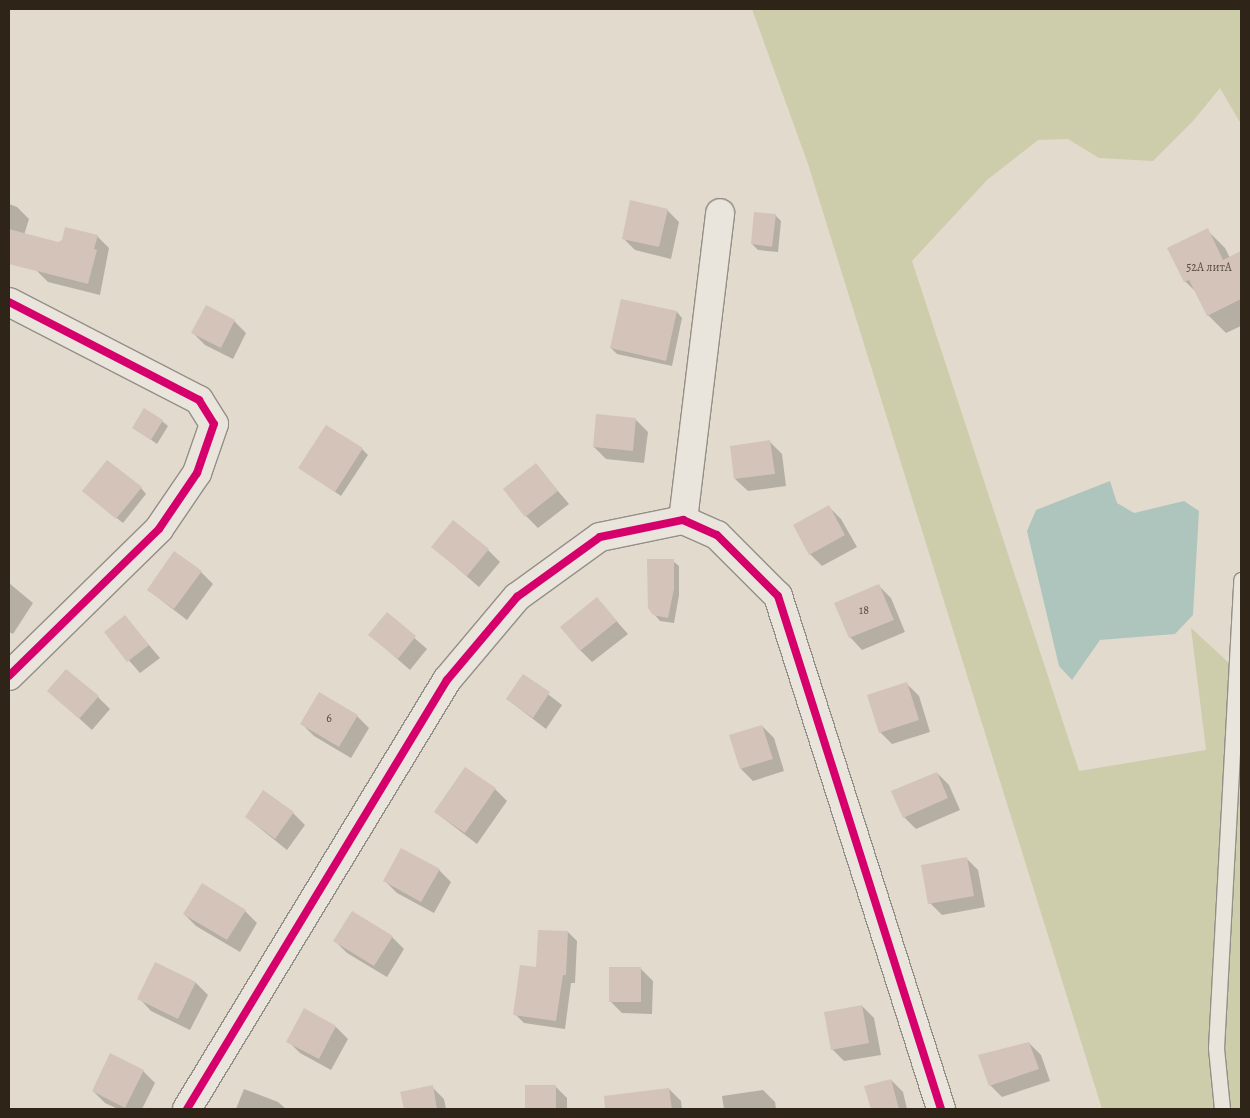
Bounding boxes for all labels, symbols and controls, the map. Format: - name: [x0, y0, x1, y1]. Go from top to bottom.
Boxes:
- house number: 52А литА: [1186, 261, 1232, 275]
- house number: 18: [859, 604, 869, 618]
- house number: 6: [326, 712, 332, 726]

